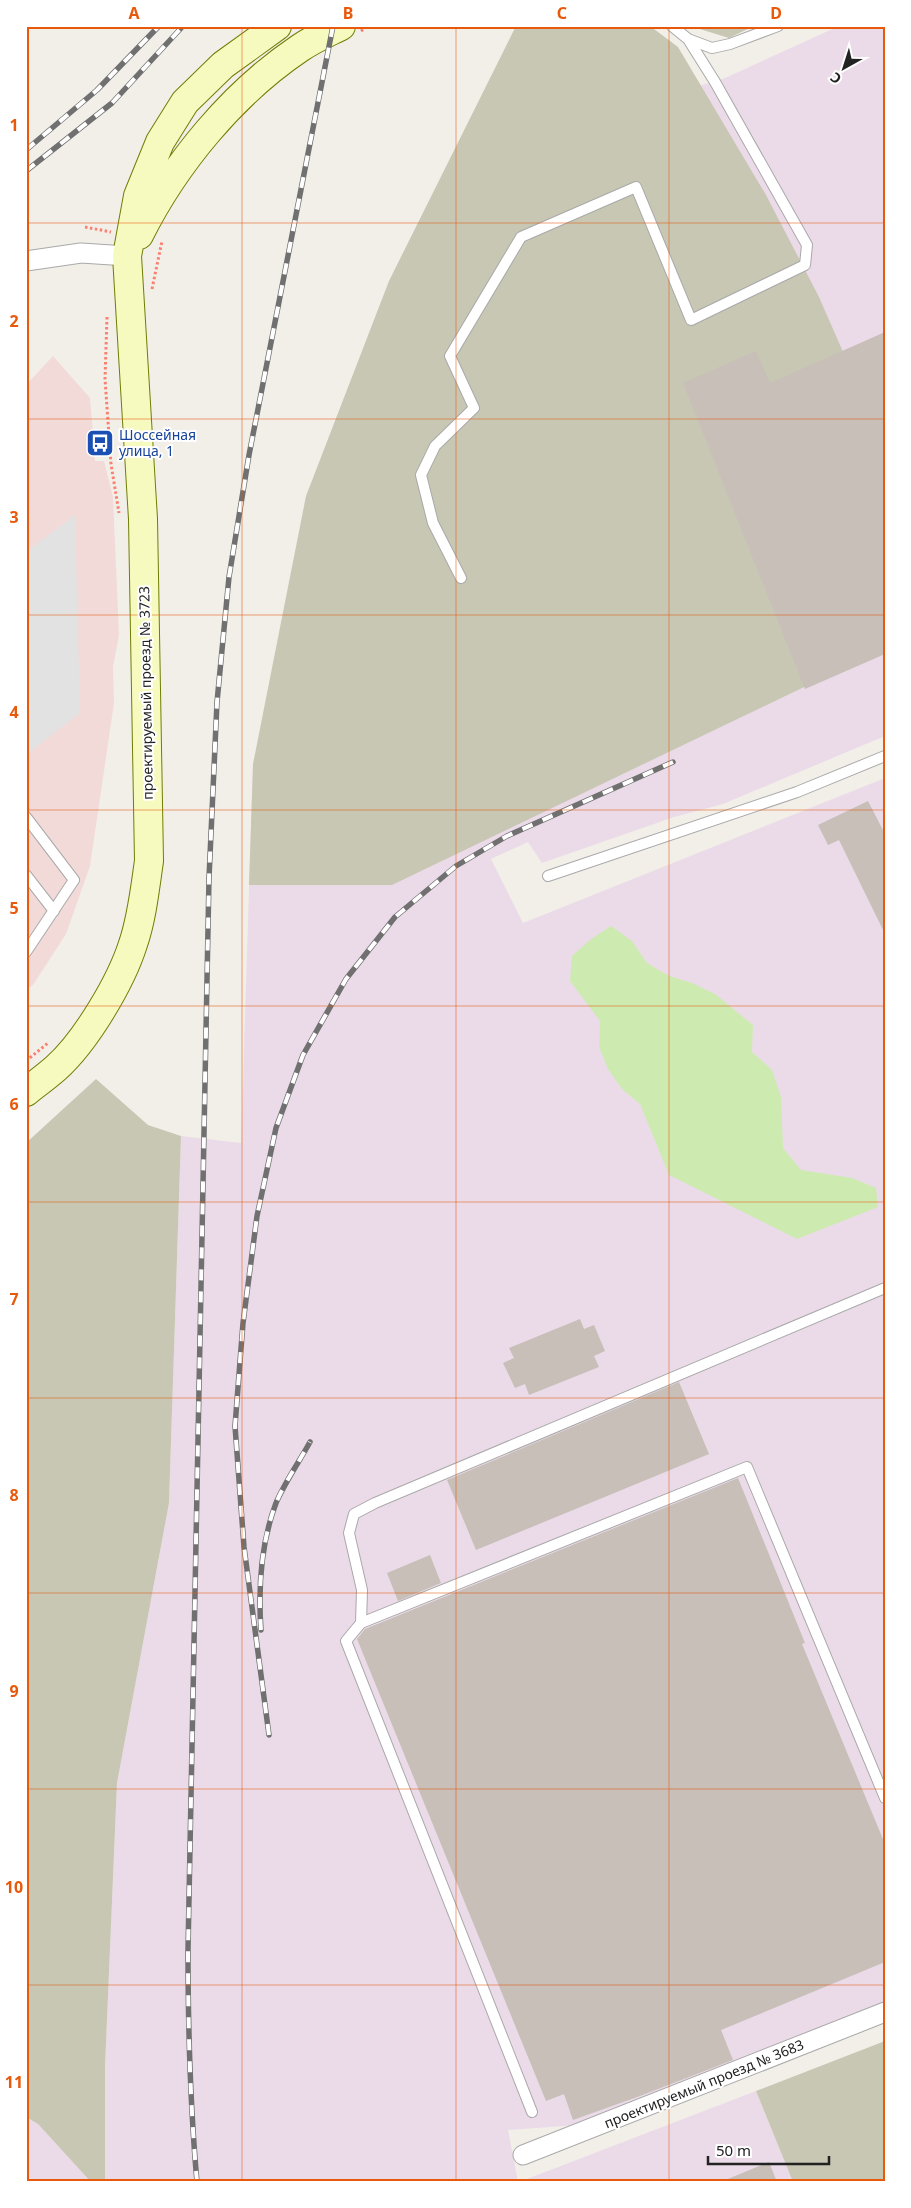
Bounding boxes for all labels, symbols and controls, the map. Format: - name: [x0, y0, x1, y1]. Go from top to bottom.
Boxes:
- text: A: [128, 2, 140, 24]
- text: B: [343, 2, 353, 24]
- text: C: [557, 2, 567, 24]
- text: D: [770, 2, 782, 24]
- north arrow: [818, 42, 868, 92]
- text: С: [826, 68, 845, 89]
- text: 1: [9, 114, 19, 136]
- text: 2: [9, 310, 19, 332]
- place label: Шоссейная улица, 1: [119, 425, 196, 460]
- bus stop icon: Шоссейная улица, 1: [85, 428, 115, 458]
- text: 3: [9, 506, 19, 528]
- street label: проектируемый проезд № 3723: [134, 586, 157, 800]
- text: 4: [9, 701, 19, 723]
- text: 5: [9, 897, 19, 919]
- text: 6: [9, 1093, 19, 1115]
- text: 7: [9, 1288, 19, 1310]
- text: 8: [9, 1484, 19, 1506]
- text: 9: [9, 1680, 19, 1702]
- text: 10: [5, 1876, 23, 1898]
- street label: проектируемый проезд № 3683: [601, 2035, 807, 2132]
- text: 11: [5, 2071, 23, 2093]
- scale bar: [708, 2133, 830, 2165]
- text: 50 m: [716, 2140, 751, 2160]

